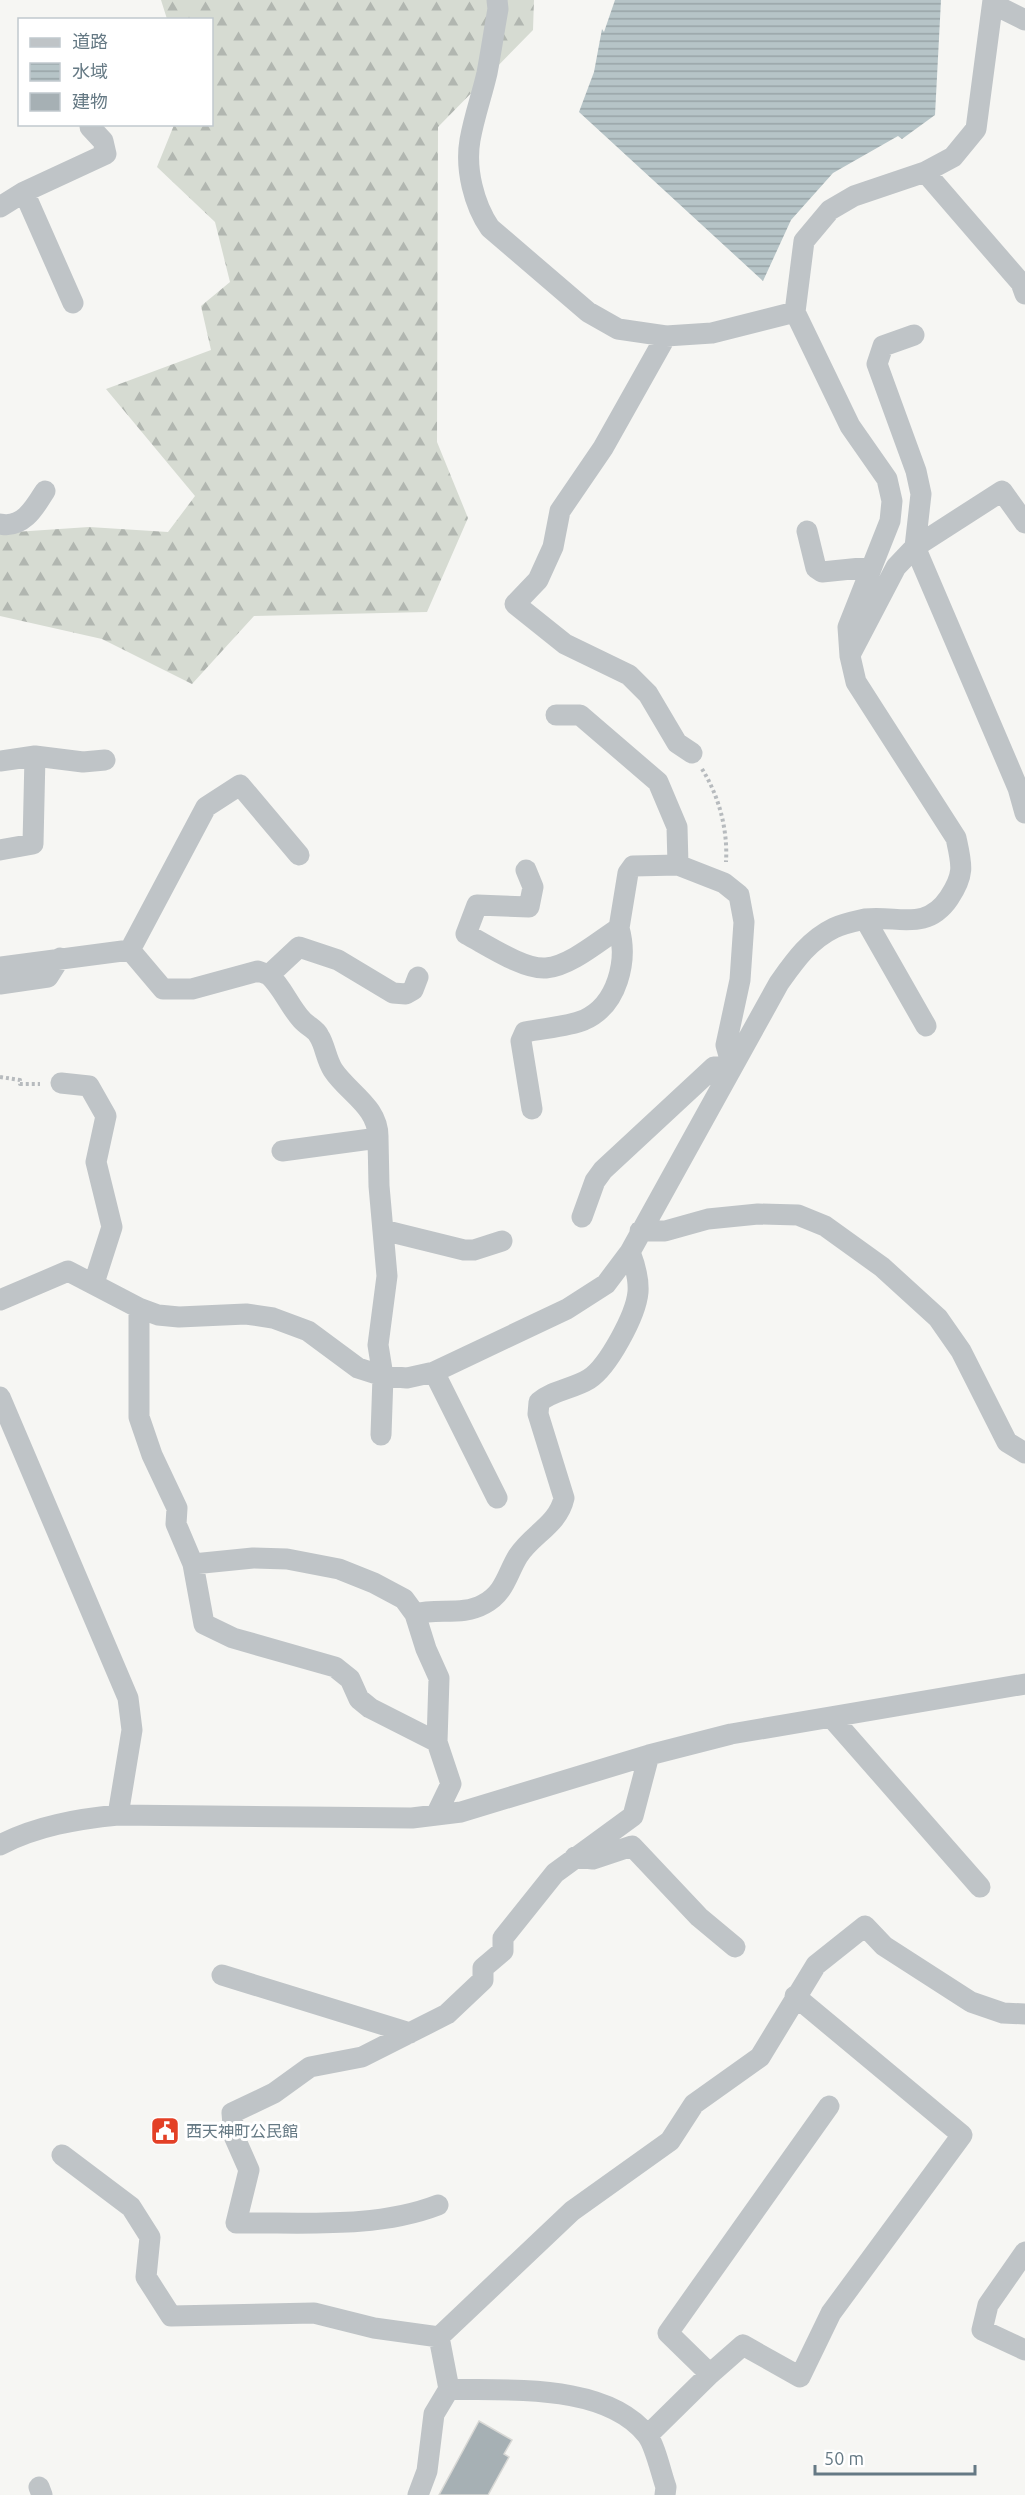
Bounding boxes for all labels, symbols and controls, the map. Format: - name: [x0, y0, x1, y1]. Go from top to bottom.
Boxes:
- legend: [18, 18, 213, 126]
- text: 道路: [72, 31, 108, 51]
- text: 水域: [72, 61, 108, 81]
- text: 建物: [72, 91, 108, 111]
- public building icon: 西天神町公民館: [149, 2115, 181, 2147]
- place label: 西天神町公民館: [186, 2122, 298, 2140]
- scale bar: [815, 2438, 976, 2476]
- text: 50 m: [824, 2448, 864, 2468]

